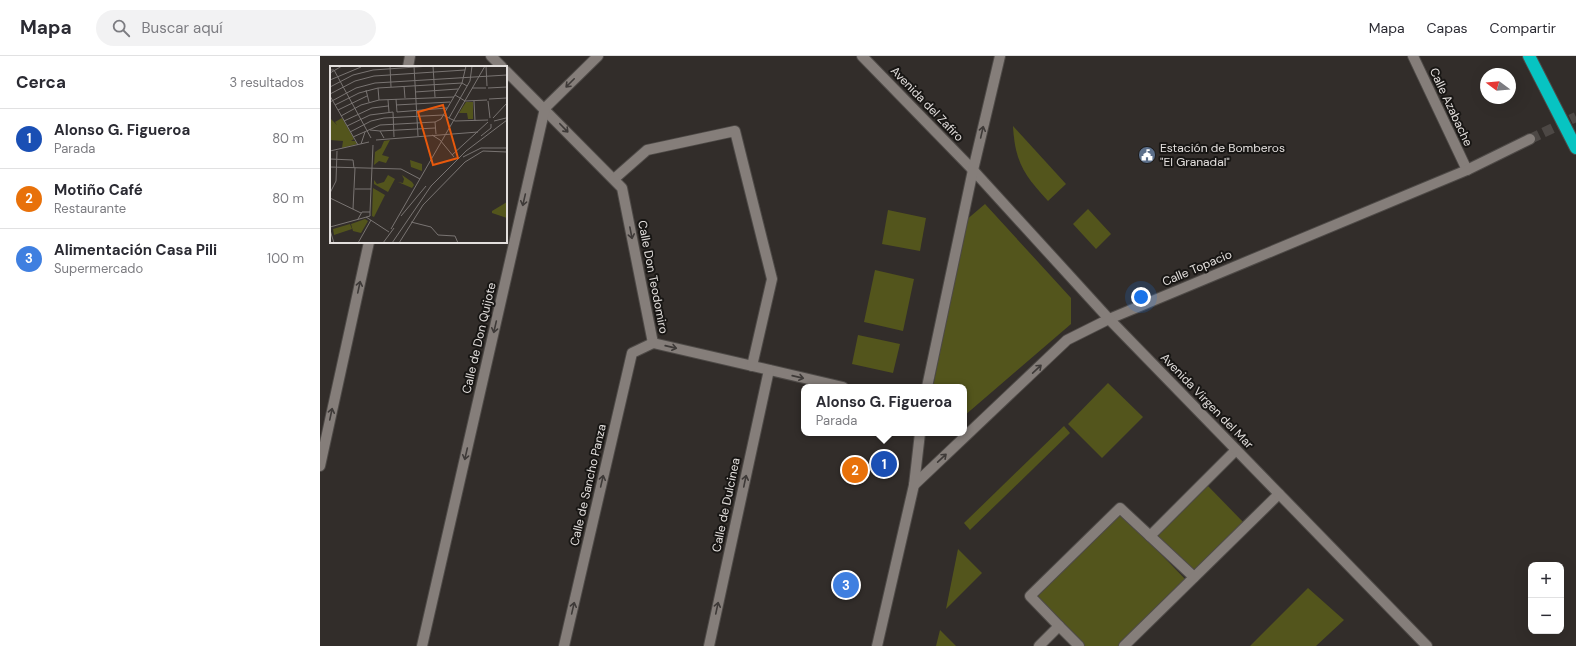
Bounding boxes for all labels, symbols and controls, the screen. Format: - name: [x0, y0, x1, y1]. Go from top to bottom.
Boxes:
- search box: [96, 10, 376, 46]
- text: Mapa: [20, 15, 72, 40]
- icon: search: [110, 17, 132, 39]
- text: Buscar aquí: [142, 18, 223, 38]
- text: Mapa: [1369, 19, 1405, 37]
- text: Capas: [1427, 19, 1468, 37]
- text: Compartir: [1490, 19, 1556, 37]
- street label: Avenida del Zafiro: [887, 63, 967, 145]
- street label: Calle Azabache: [1426, 65, 1476, 149]
- inset map: [330, 66, 507, 243]
- north arrow: [1480, 68, 1516, 104]
- text: Cerca: [16, 71, 66, 93]
- text: 3 resultados: [229, 74, 304, 91]
- one-way arrow: [565, 78, 575, 88]
- text: Alonso G. Figueroa: [54, 120, 190, 140]
- one-way arrow: [559, 123, 569, 133]
- one-way arrow: [978, 126, 986, 139]
- text: 1: [27, 130, 31, 147]
- text: 80 m: [272, 130, 304, 147]
- text: Parada: [54, 140, 95, 157]
- place label: Estación de Bomberos "El Granadal": [1160, 140, 1285, 170]
- public building icon: Estación de Bomberos "El Granadal": [1137, 145, 1157, 165]
- text: Motiño Café: [54, 180, 143, 200]
- text: 2: [25, 190, 33, 207]
- text: 80 m: [272, 190, 304, 207]
- one-way arrow: [520, 194, 527, 207]
- text: Restaurante: [54, 200, 126, 217]
- street label: Calle Don Teodomiro: [634, 219, 672, 335]
- one-way arrow: [628, 226, 636, 239]
- text: Alimentación Casa Pili: [54, 240, 217, 260]
- street label: Calle Topacio: [1160, 246, 1234, 290]
- text: 3: [25, 250, 33, 267]
- text: 100 m: [267, 250, 304, 267]
- text: Supermercado: [54, 260, 143, 277]
- one-way arrow: [356, 281, 364, 294]
- street label: Calle de Don Quijote: [458, 281, 500, 395]
- your location: [1131, 287, 1151, 307]
- one-way arrow: [491, 320, 498, 333]
- one-way arrow: [664, 343, 677, 351]
- street label: Avenida Virgen del Mar: [1157, 350, 1257, 453]
- one-way arrow: [1032, 364, 1042, 373]
- one-way arrow: [791, 373, 804, 381]
- popup: [801, 384, 967, 436]
- text: Alonso G. Figueroa: [816, 392, 952, 412]
- one-way arrow: [328, 408, 336, 421]
- text: Parada: [816, 412, 857, 429]
- street label: Calle de Sancho Panza: [566, 422, 610, 548]
- one-way arrow: [462, 447, 470, 460]
- pin: 1: [871, 449, 897, 479]
- one-way arrow: [937, 453, 947, 463]
- pin: 2: [842, 455, 868, 485]
- street label: Calle de Dulcinea: [708, 456, 744, 554]
- one-way arrow: [599, 475, 607, 488]
- one-way arrow: [741, 475, 749, 488]
- map controls: [1528, 562, 1564, 634]
- button: +: [1528, 562, 1564, 598]
- pin: 3: [833, 570, 859, 600]
- button: −: [1528, 598, 1564, 634]
- one-way arrow: [570, 602, 577, 615]
- one-way arrow: [713, 602, 721, 615]

